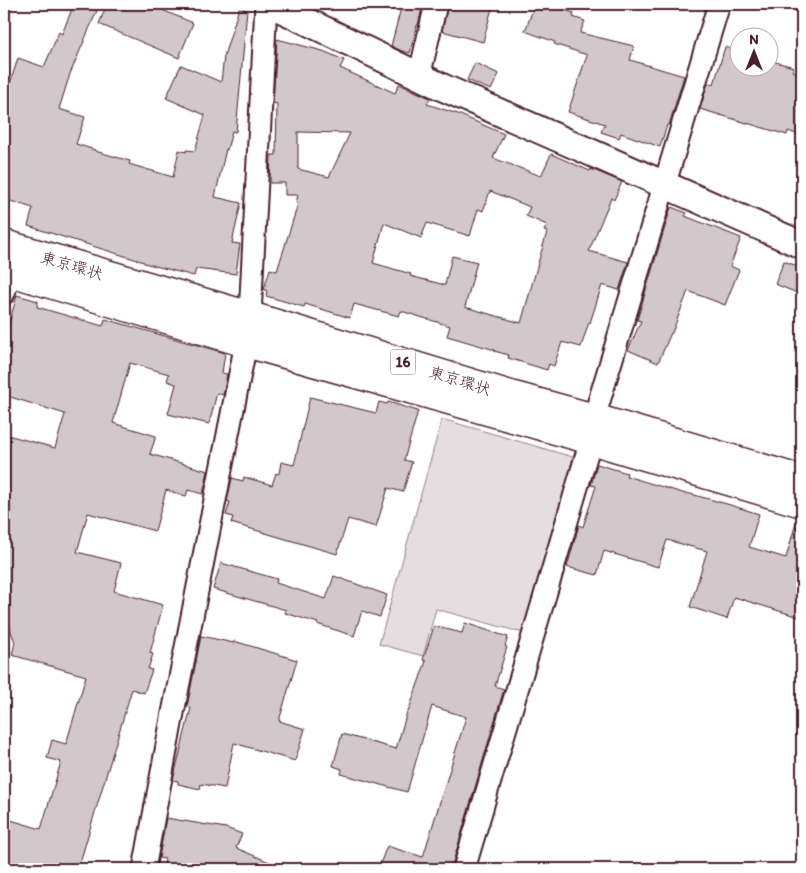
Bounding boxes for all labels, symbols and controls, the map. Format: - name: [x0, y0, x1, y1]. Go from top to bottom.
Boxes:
- north arrow: [728, 28, 778, 78]
- text: N: [749, 31, 759, 48]
- street label: 東京環状: [38, 248, 105, 283]
- road number: 16: [390, 350, 416, 374]
- street label: 東京環状: [426, 362, 493, 399]

